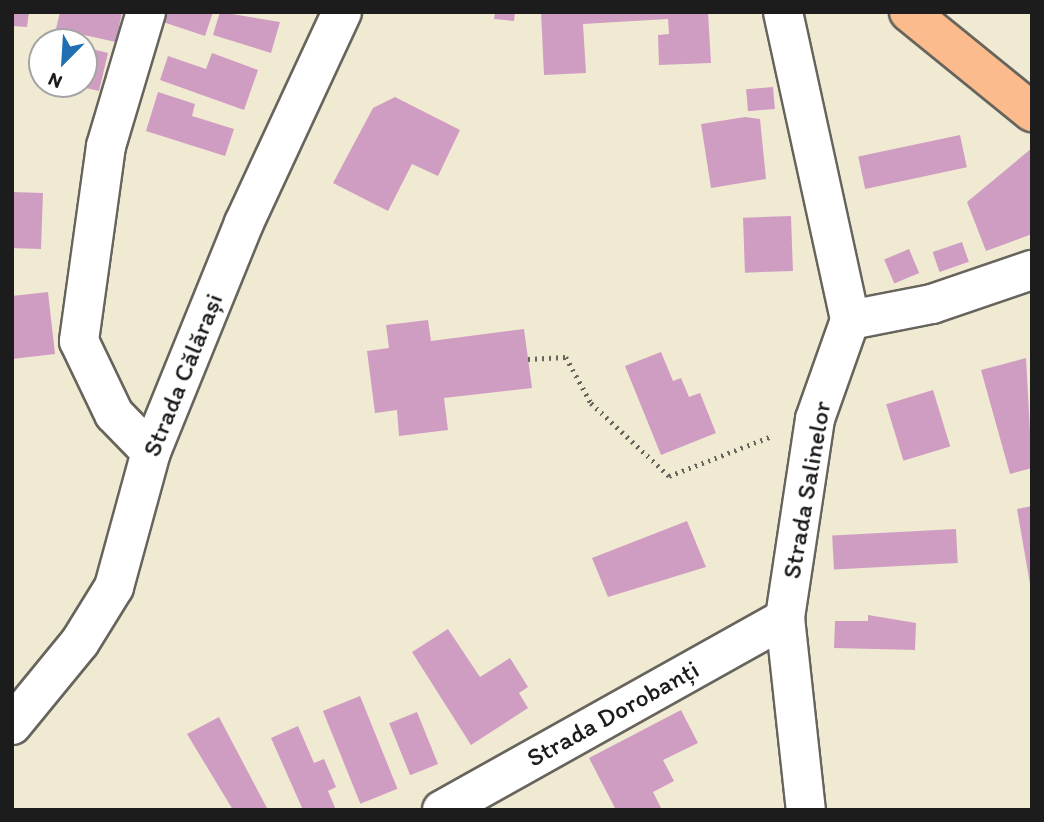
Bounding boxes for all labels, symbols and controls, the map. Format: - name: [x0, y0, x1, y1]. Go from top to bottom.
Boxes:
- north arrow: [28, 28, 98, 98]
- text: N: [45, 68, 66, 94]
- street label: Strada Călărași: [136, 289, 230, 461]
- street label: Strada Salinelor: [776, 399, 838, 581]
- street label: Strada Dorobanți: [521, 654, 705, 774]

